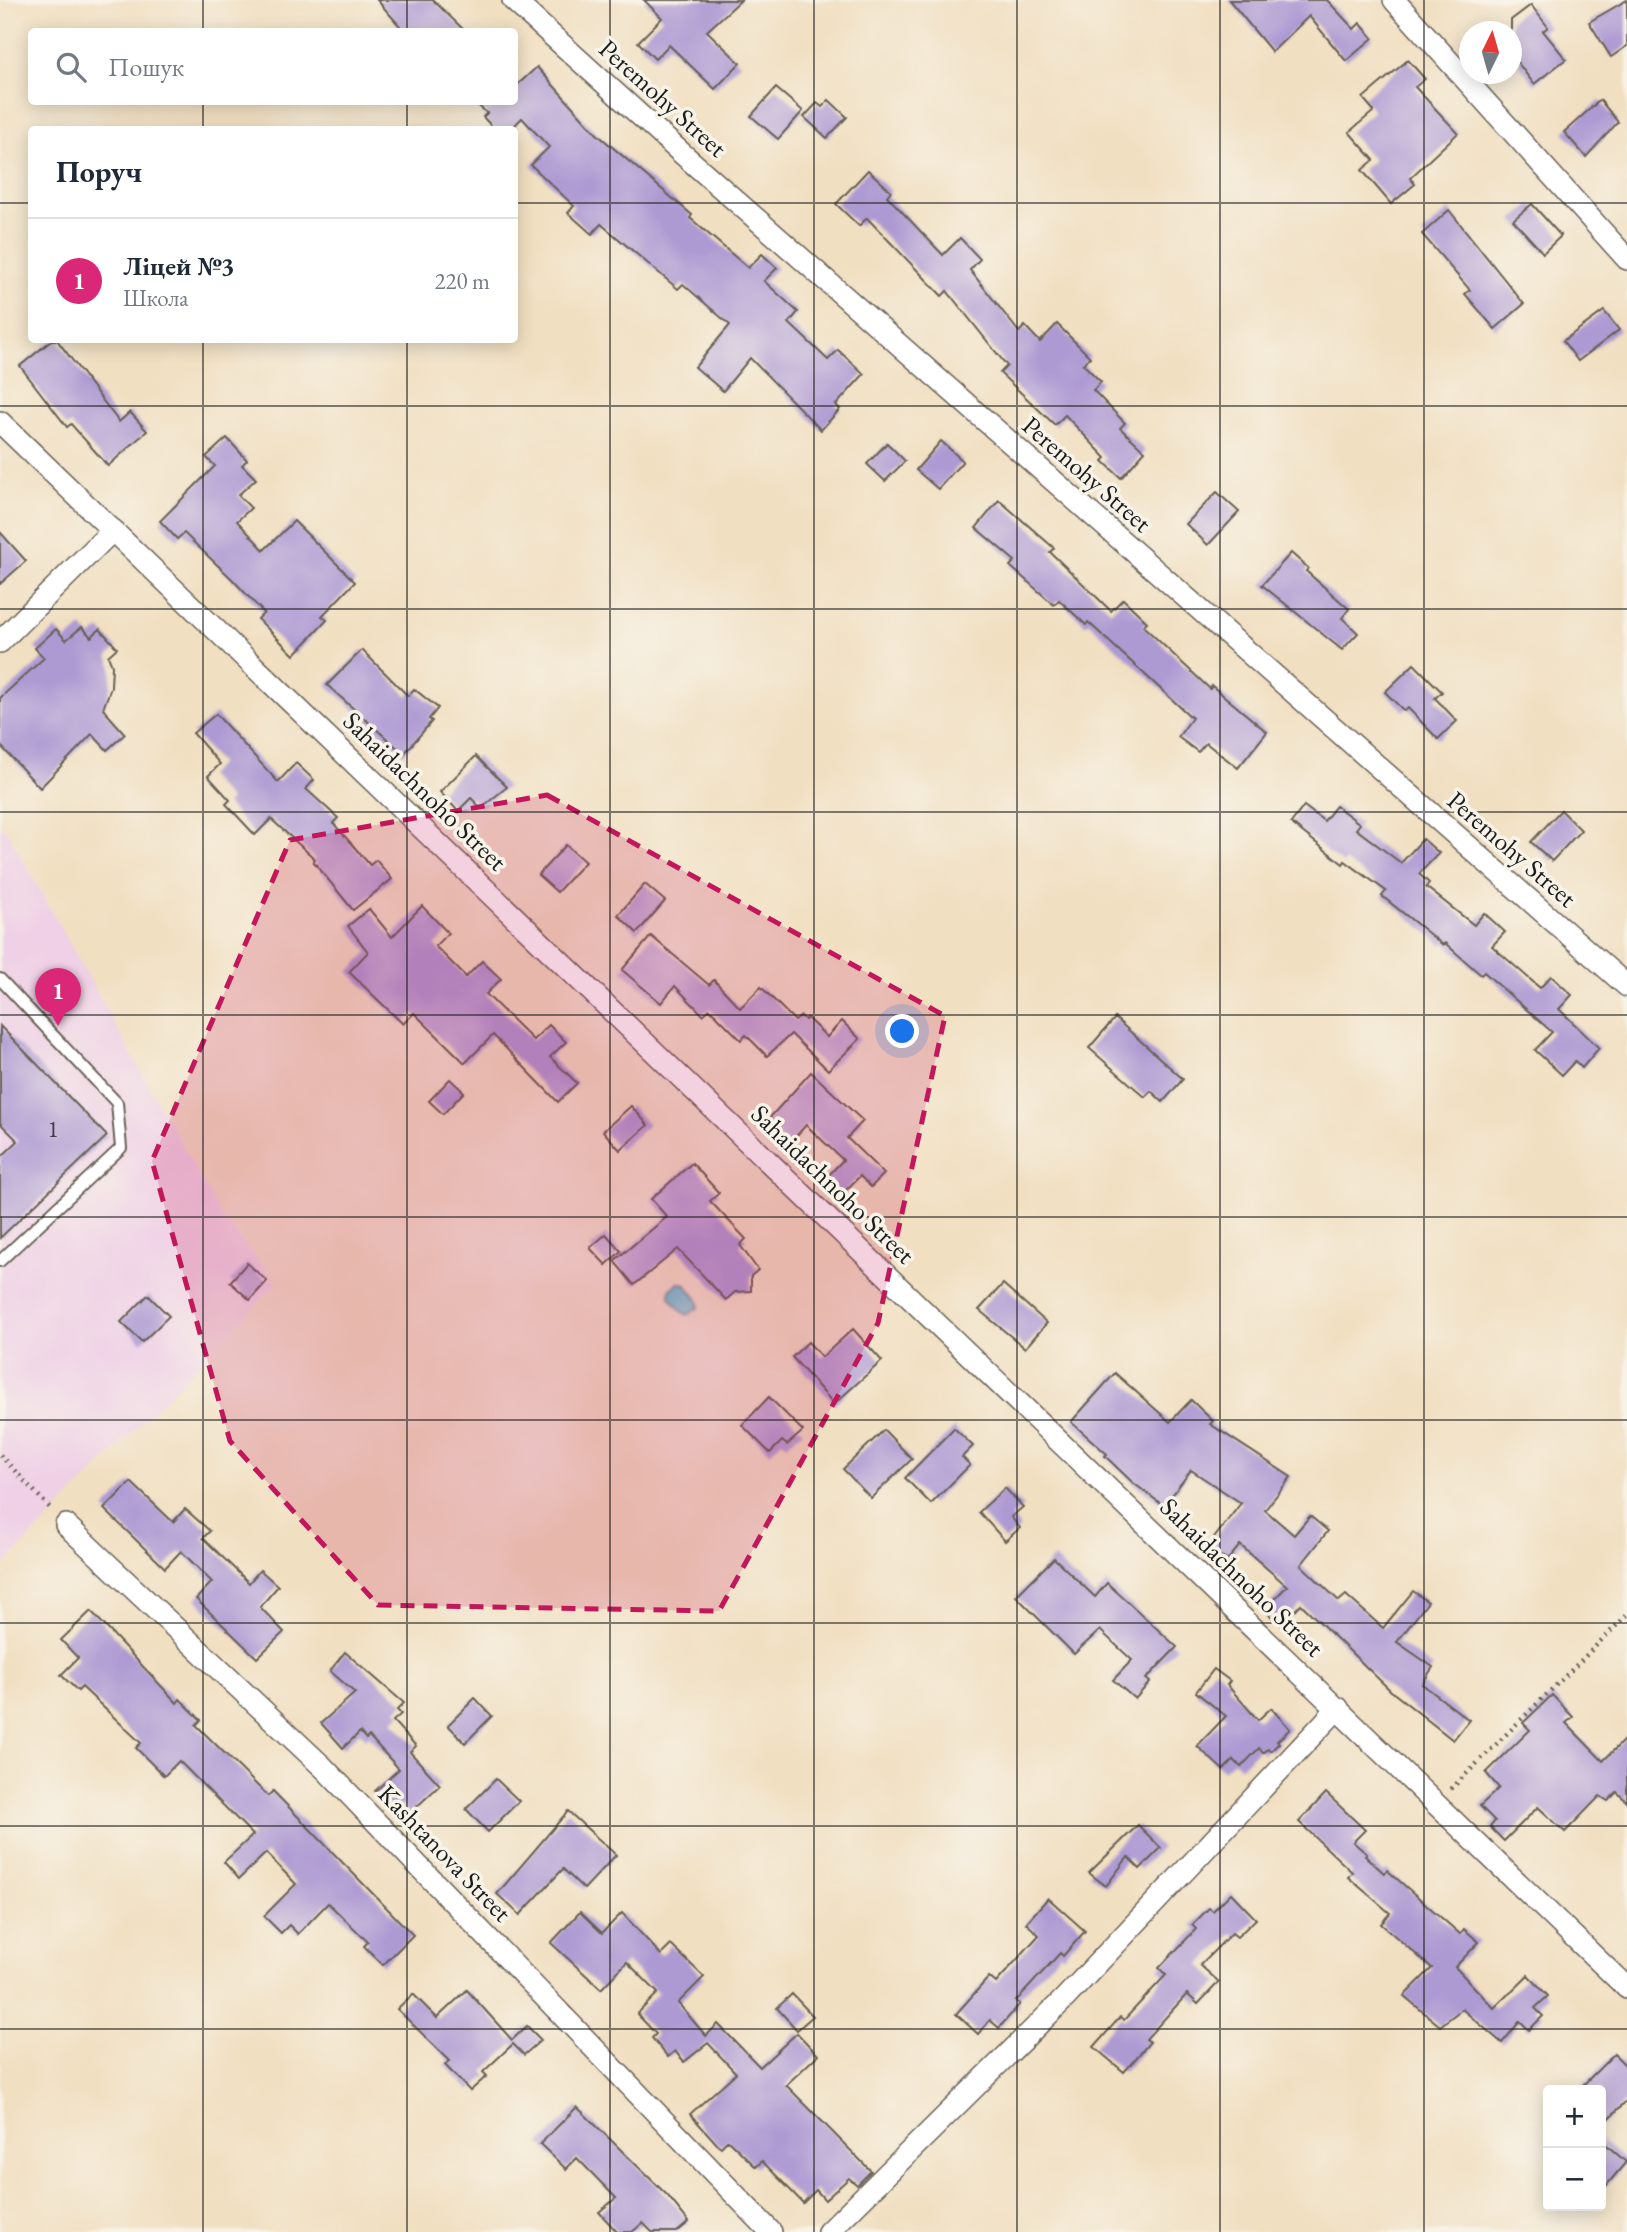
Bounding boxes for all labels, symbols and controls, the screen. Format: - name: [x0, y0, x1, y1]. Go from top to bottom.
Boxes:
- north arrow: [1459, 21, 1522, 84]
- search box: [28, 28, 518, 105]
- street label: Peremohy Street: [592, 32, 734, 164]
- icon: search: [52, 48, 90, 86]
- text: Пошук: [108, 50, 184, 84]
- text: Поруч: [56, 152, 142, 191]
- text: Ліцей №3: [123, 249, 235, 283]
- text: 1: [73, 266, 85, 296]
- text: 220 m: [434, 266, 490, 296]
- text: Школа: [123, 283, 188, 313]
- street label: Peremohy Street: [1015, 408, 1159, 540]
- street label: Sahaidachnoho Street: [336, 704, 514, 878]
- street label: Peremohy Street: [1440, 783, 1584, 915]
- pin: 1: [35, 968, 81, 1026]
- your location: [885, 1014, 919, 1048]
- street label: Sahaidachnoho Street: [744, 1097, 922, 1271]
- house number: 1: [47, 1114, 59, 1144]
- street label: Sahaidachnoho Street: [1153, 1490, 1331, 1664]
- street label: Kashtanova Street: [371, 1777, 519, 1929]
- map controls: [1543, 2085, 1606, 2211]
- button: +: [1543, 2085, 1606, 2148]
- button: −: [1543, 2148, 1606, 2211]

